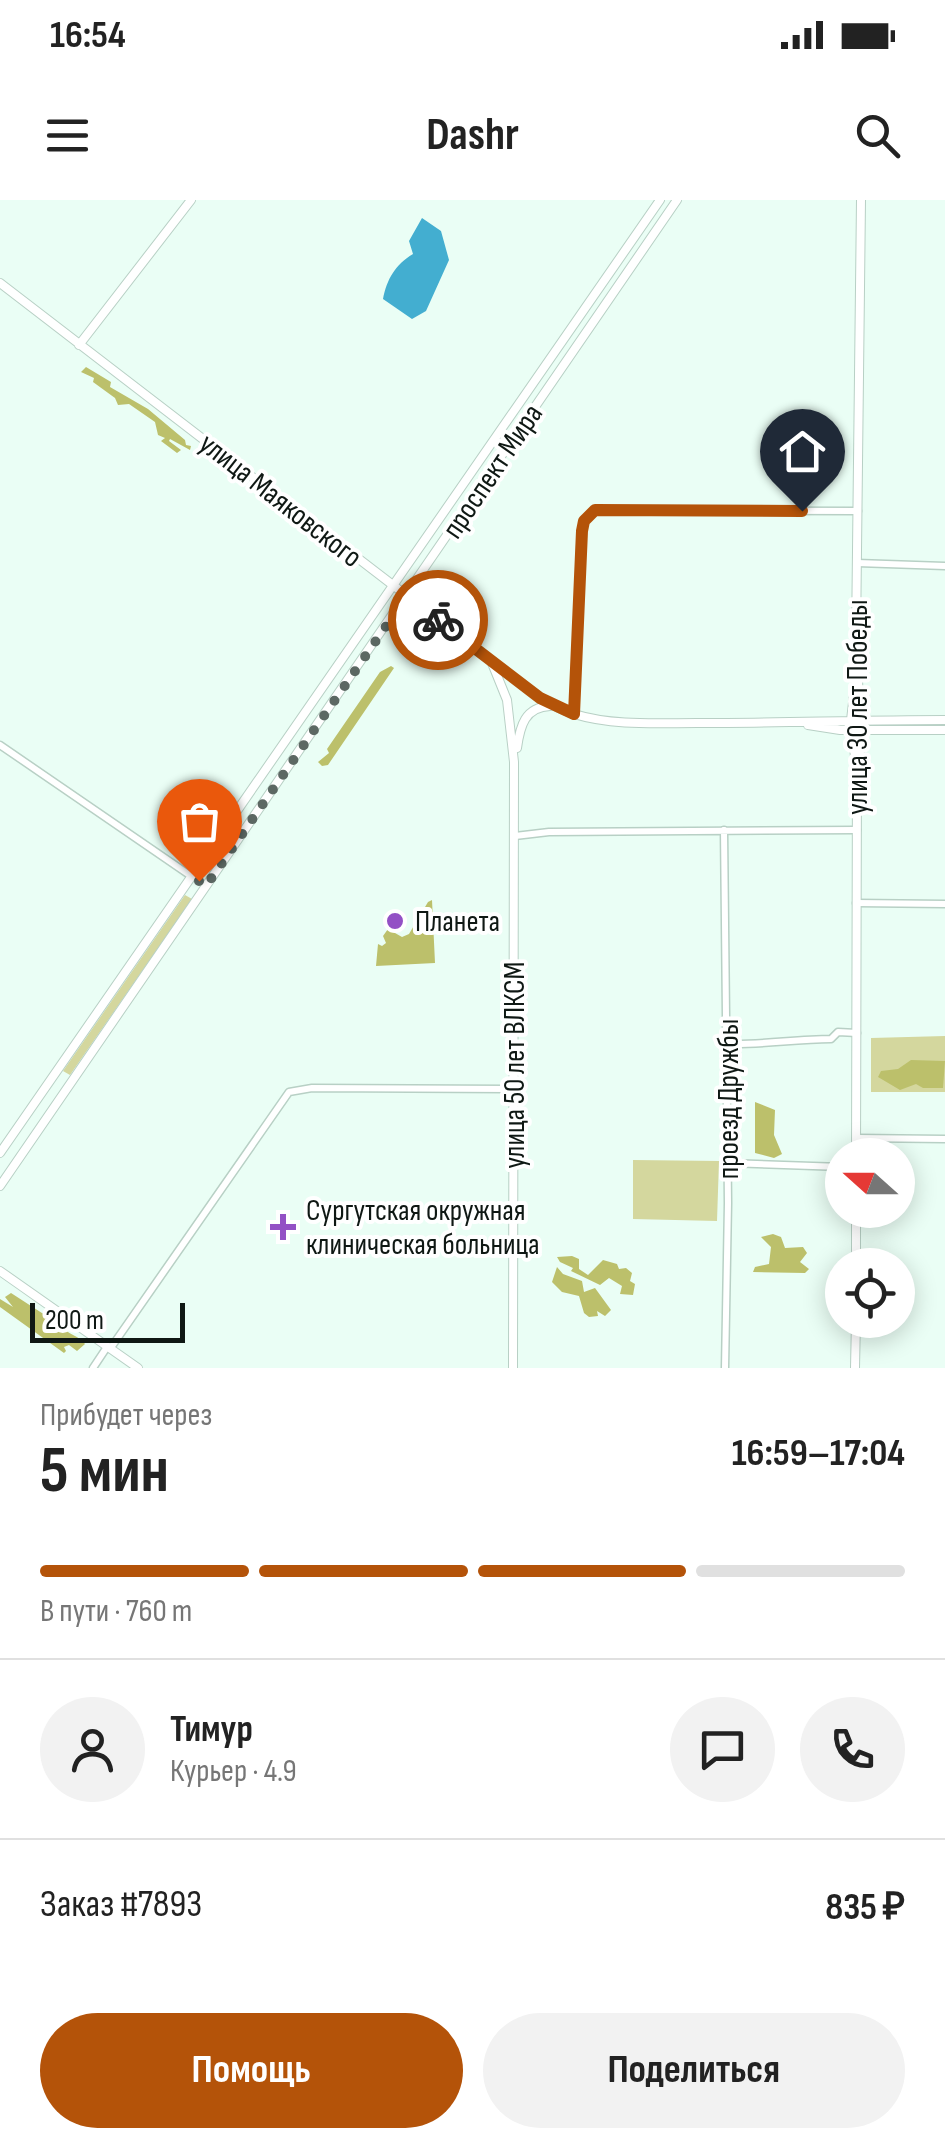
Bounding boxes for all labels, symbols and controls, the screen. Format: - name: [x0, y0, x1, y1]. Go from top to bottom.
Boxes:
- text: 16:54: [50, 13, 126, 58]
- icon: menu: [40, 108, 95, 163]
- text: Dashr: [426, 108, 519, 163]
- icon: search: [850, 108, 905, 163]
- street label: проспект Мира: [435, 398, 551, 546]
- pin: [760, 409, 845, 512]
- icon: home: [775, 424, 830, 479]
- street label: улица Маяковского: [192, 426, 369, 576]
- courier: [388, 570, 488, 670]
- icon: bike: [411, 593, 466, 648]
- street label: улица 30 лет Победы: [840, 599, 876, 815]
- pin: [157, 779, 242, 882]
- icon: bag: [172, 794, 227, 849]
- place label: Планета: [415, 904, 500, 940]
- marker: Планета: [384, 910, 406, 932]
- street label: улица 50 лет ВЛКСМ: [497, 962, 533, 1168]
- street label: проезд Дружбы: [711, 1019, 747, 1179]
- north arrow: [825, 1138, 915, 1228]
- map controls: [825, 1138, 915, 1338]
- place label: Сургутская окружная клиническая больница: [306, 1193, 540, 1263]
- marker: Сургутская окружная клиническая больница: [270, 1214, 296, 1240]
- button: locate: [825, 1248, 915, 1338]
- scale bar: [30, 1298, 185, 1342]
- text: 200 m: [45, 1304, 104, 1337]
- text: Прибудет через: [40, 1396, 212, 1435]
- text: 16:59–17:04: [732, 1431, 905, 1476]
- text: 5 мин: [40, 1433, 169, 1511]
- text: В пути · 760 m: [40, 1592, 192, 1631]
- button: person: [40, 1697, 145, 1802]
- button: chat: [670, 1697, 775, 1802]
- button: phone: [800, 1697, 905, 1802]
- text: Тимур: [170, 1707, 253, 1752]
- text: Курьер · 4.9: [170, 1752, 297, 1791]
- text: Заказ #7893: [40, 1882, 202, 1927]
- text: 835 ₽: [825, 1885, 905, 1930]
- button: Помощь: [40, 2013, 463, 2128]
- button: Поделиться: [483, 2013, 905, 2128]

